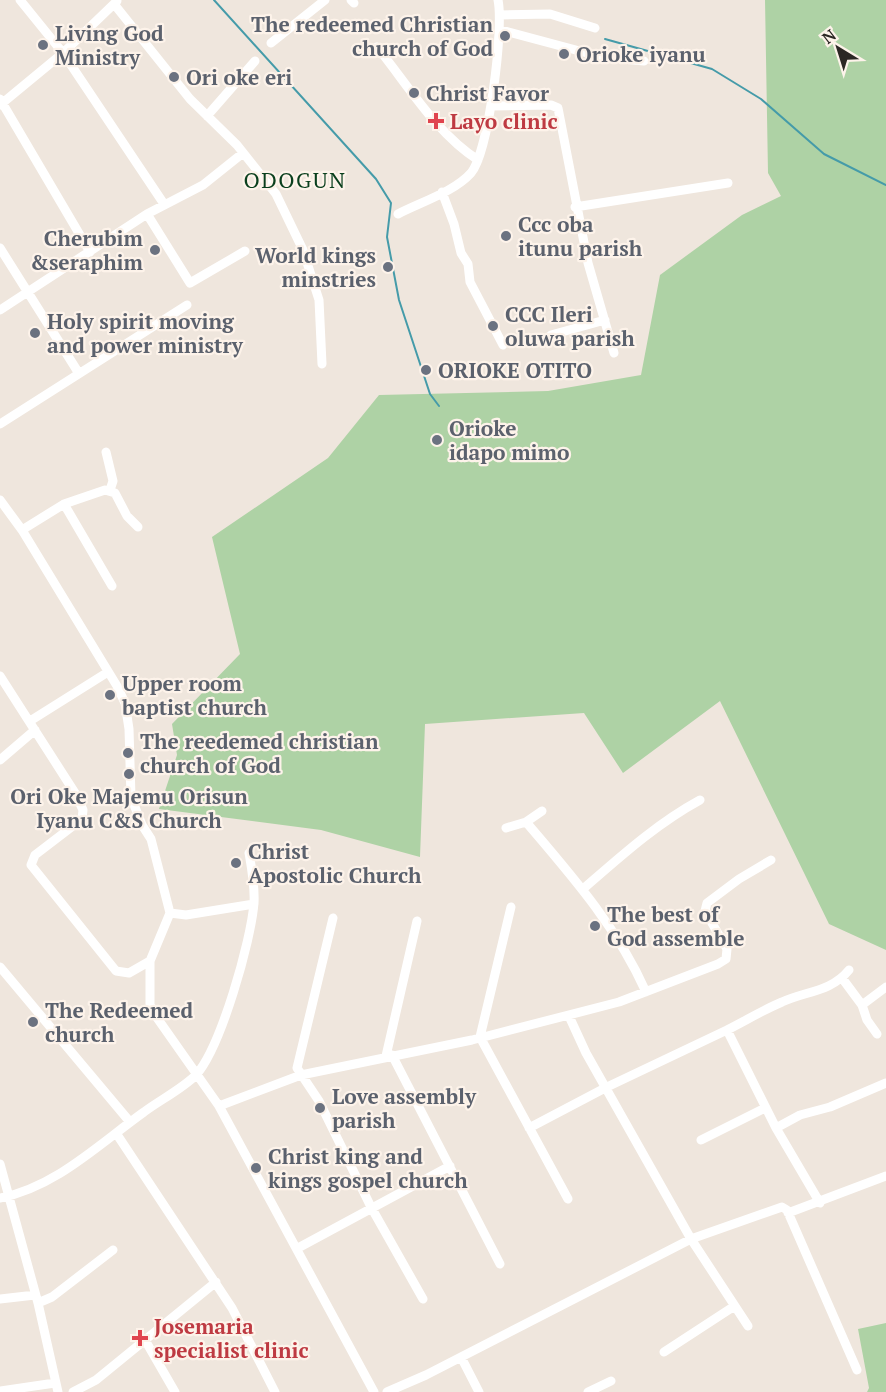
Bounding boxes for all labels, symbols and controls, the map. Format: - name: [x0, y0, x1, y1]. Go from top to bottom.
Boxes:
- place label: The redeemed Christian church of God: [251, 10, 493, 62]
- north arrow: [808, 18, 868, 78]
- place label: Living God Ministry: [55, 19, 164, 71]
- text: N: [817, 24, 840, 49]
- marker: The redeemed Christian church of God: [498, 29, 512, 43]
- marker: Living God Ministry: [36, 38, 50, 52]
- place label: Orioke iyanu: [576, 40, 706, 68]
- marker: Orioke iyanu: [557, 47, 571, 61]
- place label: Ori oke eri: [186, 63, 292, 91]
- marker: Ori oke eri: [167, 70, 181, 84]
- place label: Christ Favor: [426, 79, 549, 107]
- marker: Christ Favor: [407, 86, 421, 100]
- place label: Layo clinic: [450, 107, 558, 135]
- marker: Layo clinic: [427, 112, 445, 130]
- district label: ODOGUN: [243, 165, 347, 194]
- place label: Ccc oba itunu parish: [518, 210, 643, 262]
- place label: Cherubim &seraphim: [30, 224, 144, 276]
- marker: Ccc oba itunu parish: [499, 229, 513, 243]
- place label: World kings minstries: [255, 241, 376, 293]
- marker: Cherubim &seraphim: [148, 243, 162, 257]
- marker: World kings minstries: [381, 260, 395, 274]
- place label: CCC Ileri oluwa parish: [505, 300, 635, 352]
- place label: Holy spirit moving and power ministry: [47, 307, 244, 359]
- marker: CCC Ileri oluwa parish: [486, 319, 500, 333]
- marker: Holy spirit moving and power ministry: [28, 326, 42, 340]
- place label: ORIOKE OTITO: [438, 356, 592, 384]
- marker: ORIOKE OTITO: [419, 363, 433, 377]
- place label: Orioke idapo mimo: [449, 414, 569, 466]
- marker: Orioke idapo mimo: [430, 433, 444, 447]
- place label: Upper room baptist church: [121, 669, 267, 721]
- marker: Upper room baptist church: [103, 688, 117, 702]
- place label: The reedemed christian church of God: [140, 727, 379, 779]
- marker: The reedemed christian church of God: [121, 746, 135, 760]
- marker: Ori Oke Majemu Orisun Iyanu C&S Church: [122, 767, 136, 781]
- place label: Ori Oke Majemu Orisun Iyanu C&S Church: [10, 782, 248, 834]
- place label: Christ Apostolic Church: [248, 837, 422, 889]
- marker: Christ Apostolic Church: [229, 856, 243, 870]
- place label: The best of God assemble: [607, 900, 745, 952]
- marker: The best of God assemble: [588, 919, 602, 933]
- place label: The Redeemed church: [45, 996, 194, 1048]
- marker: The Redeemed church: [26, 1015, 40, 1029]
- place label: Love assembly parish: [332, 1082, 477, 1134]
- marker: Love assembly parish: [313, 1101, 327, 1115]
- place label: Christ king and kings gospel church: [268, 1142, 468, 1194]
- marker: Christ king and kings gospel church: [249, 1161, 263, 1175]
- place label: Josemaria specialist clinic: [154, 1312, 309, 1364]
- marker: Josemaria specialist clinic: [131, 1329, 149, 1347]

